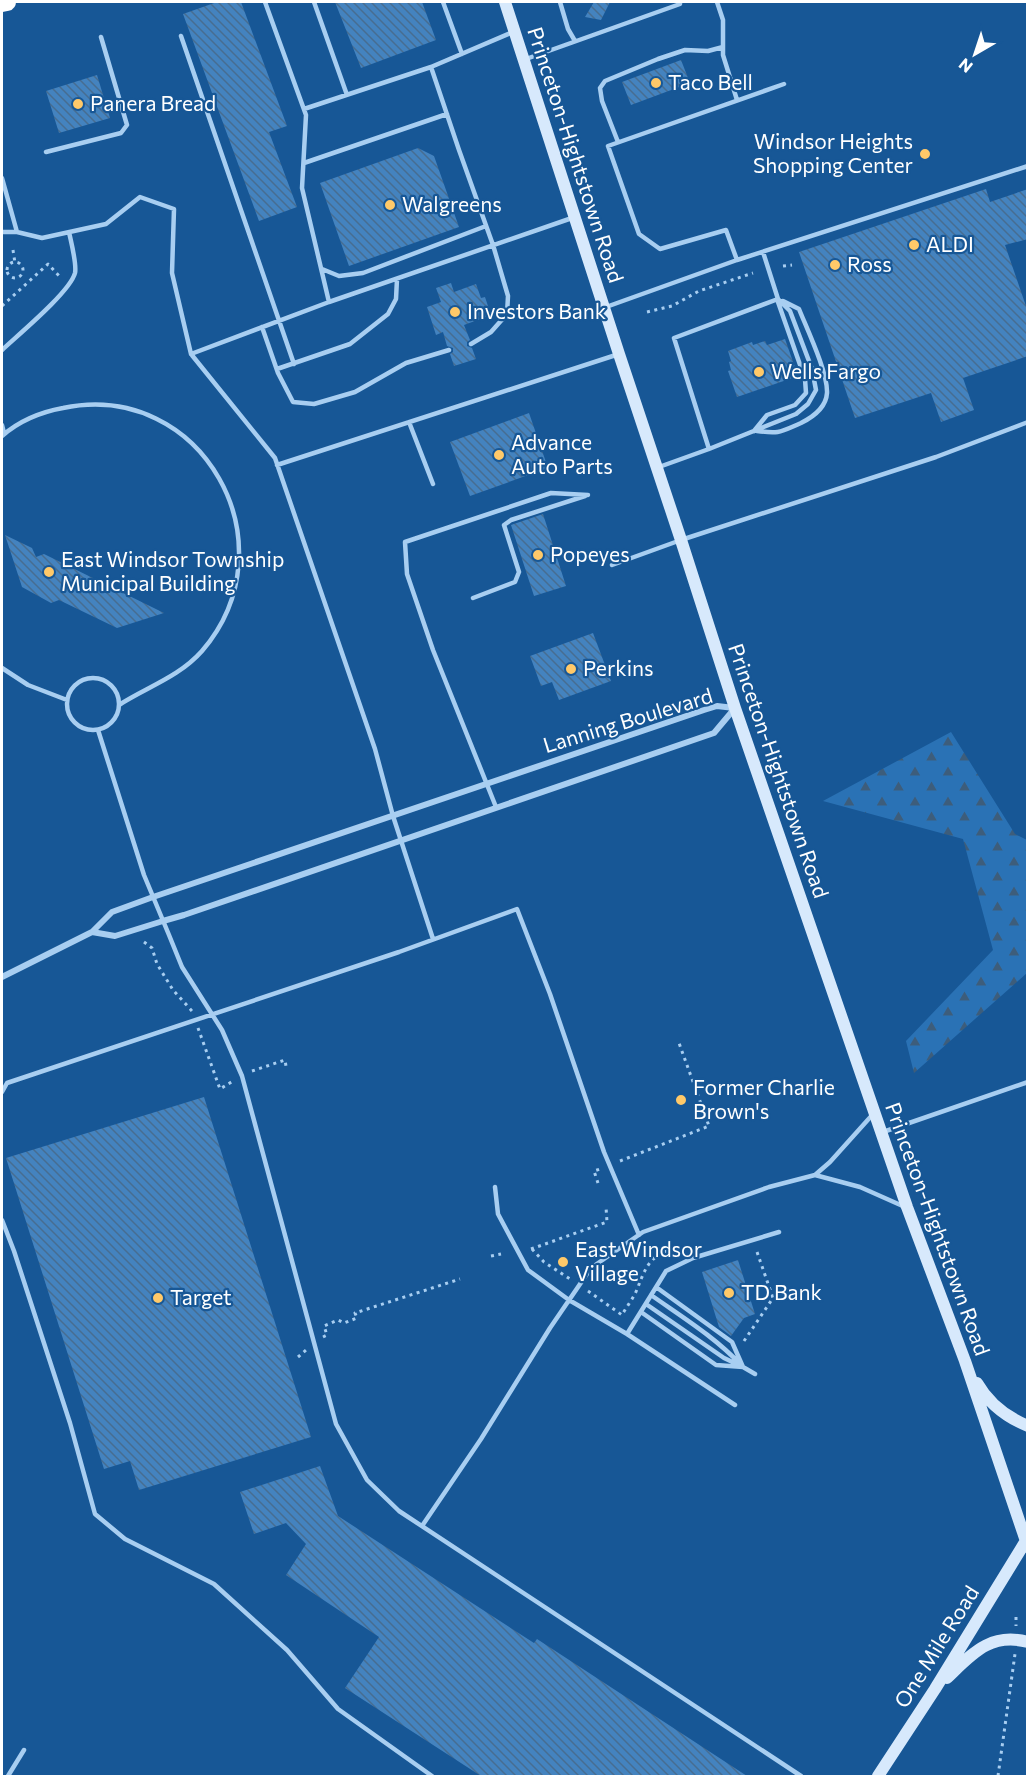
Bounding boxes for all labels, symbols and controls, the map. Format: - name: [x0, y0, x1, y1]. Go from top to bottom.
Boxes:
- street label: Princeton-Hightstown Road: [523, 24, 630, 286]
- north arrow: [945, 24, 1005, 84]
- text: N: [955, 55, 976, 77]
- place label: Taco Bell: [668, 69, 753, 94]
- marker: Taco Bell: [649, 76, 663, 90]
- place label: Panera Bread: [90, 90, 216, 115]
- marker: Panera Bread: [71, 97, 85, 111]
- place label: Windsor Heights Shopping Center: [753, 128, 913, 177]
- marker: Windsor Heights Shopping Center: [918, 147, 932, 161]
- place label: Walgreens: [402, 191, 502, 216]
- marker: Walgreens: [383, 198, 397, 212]
- place label: ALDI: [926, 231, 974, 256]
- marker: ALDI: [907, 238, 921, 252]
- place label: Ross: [847, 251, 892, 276]
- marker: Ross: [828, 258, 842, 272]
- place label: Investors Bank: [467, 298, 606, 323]
- marker: Investors Bank: [448, 305, 462, 319]
- place label: Wells Fargo: [771, 358, 881, 383]
- marker: Wells Fargo: [752, 365, 766, 379]
- place label: Advance Auto Parts: [511, 429, 613, 478]
- marker: Advance Auto Parts: [492, 448, 506, 462]
- place label: Popeyes: [550, 541, 630, 566]
- place label: East Windsor Township Municipal Building: [61, 546, 284, 595]
- marker: Popeyes: [531, 548, 545, 562]
- marker: East Windsor Township Municipal Building: [42, 565, 56, 579]
- street label: Princeton-Hightstown Road: [724, 640, 835, 901]
- place label: Perkins: [583, 655, 654, 680]
- marker: Perkins: [564, 662, 578, 676]
- street label: Lanning Boulevard: [540, 682, 715, 757]
- place label: Former Charlie Brown's: [693, 1074, 835, 1123]
- marker: Former Charlie Brown's: [674, 1093, 688, 1107]
- street label: Princeton-Hightstown Road: [881, 1099, 996, 1358]
- place label: East Windsor Village: [575, 1236, 702, 1285]
- marker: East Windsor Village: [556, 1255, 570, 1269]
- place label: TD Bank: [741, 1279, 822, 1304]
- place label: Target: [170, 1284, 232, 1309]
- marker: TD Bank: [722, 1286, 736, 1300]
- marker: Target: [151, 1291, 165, 1305]
- street label: One Mile Road: [888, 1581, 983, 1712]

